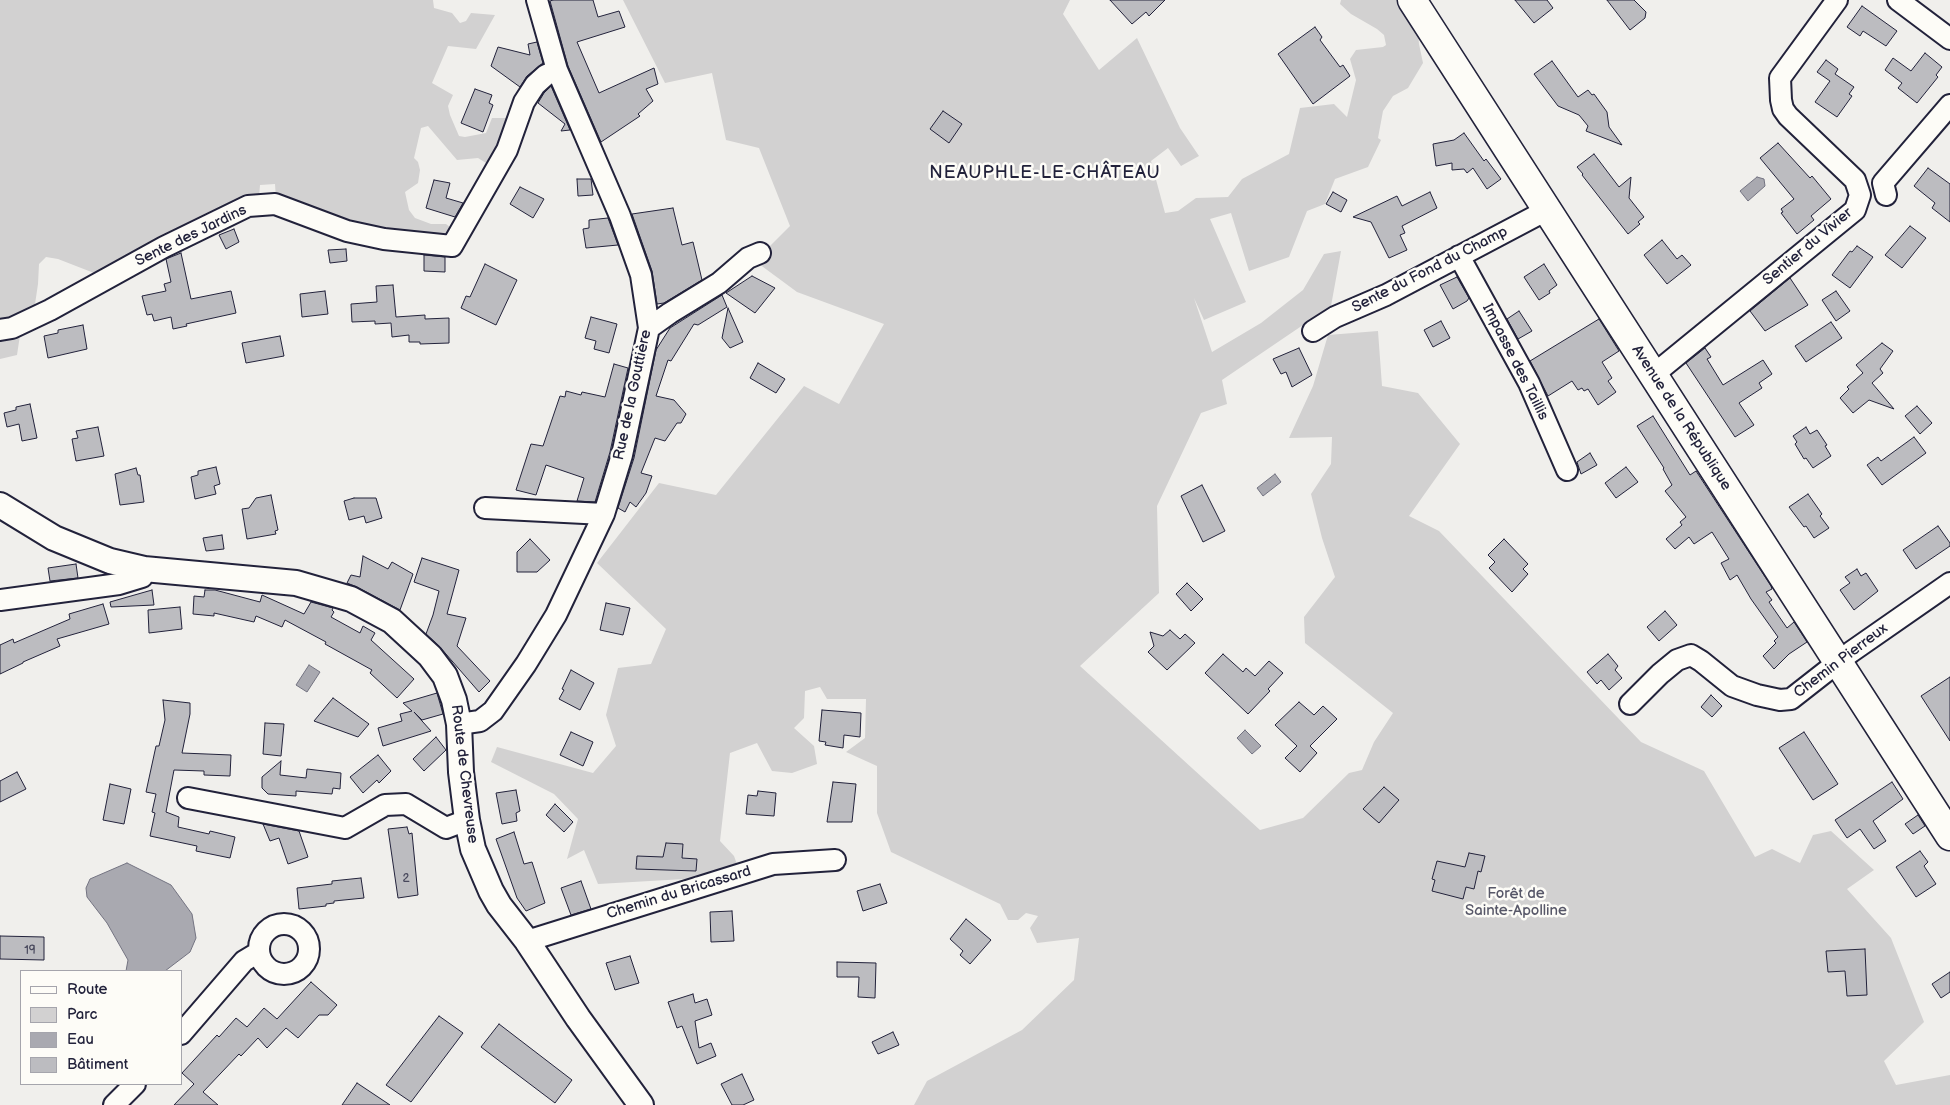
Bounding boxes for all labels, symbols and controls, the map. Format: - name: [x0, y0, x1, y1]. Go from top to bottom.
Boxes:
- district label: NEAUPHLE-LE-CHÂTEAU: [927, 162, 1163, 184]
- street label: Sente des Jardins: [132, 201, 250, 271]
- street label: Sentier du Vivier: [1760, 204, 1856, 290]
- street label: Sente du Fond du Champ: [1349, 223, 1511, 317]
- street label: Impasse des Taillis: [1478, 301, 1552, 423]
- street label: Rue de la Gouttière: [610, 328, 656, 462]
- street label: Avenue de la République: [1627, 342, 1735, 494]
- street label: Chemin Pierreux: [1790, 620, 1892, 702]
- street label: Route de Chevreuse: [447, 704, 481, 844]
- street label: Chemin du Bricassard: [605, 862, 753, 924]
- house number: 2: [402, 872, 410, 886]
- park label: Forêt de Sainte-Apolline: [1465, 885, 1567, 920]
- house number: 19: [24, 944, 36, 958]
- legend: [20, 970, 182, 1085]
- text: Route: [67, 980, 107, 999]
- text: Parc: [67, 1005, 97, 1024]
- text: Eau: [67, 1030, 94, 1049]
- text: Bâtiment: [67, 1055, 128, 1074]

